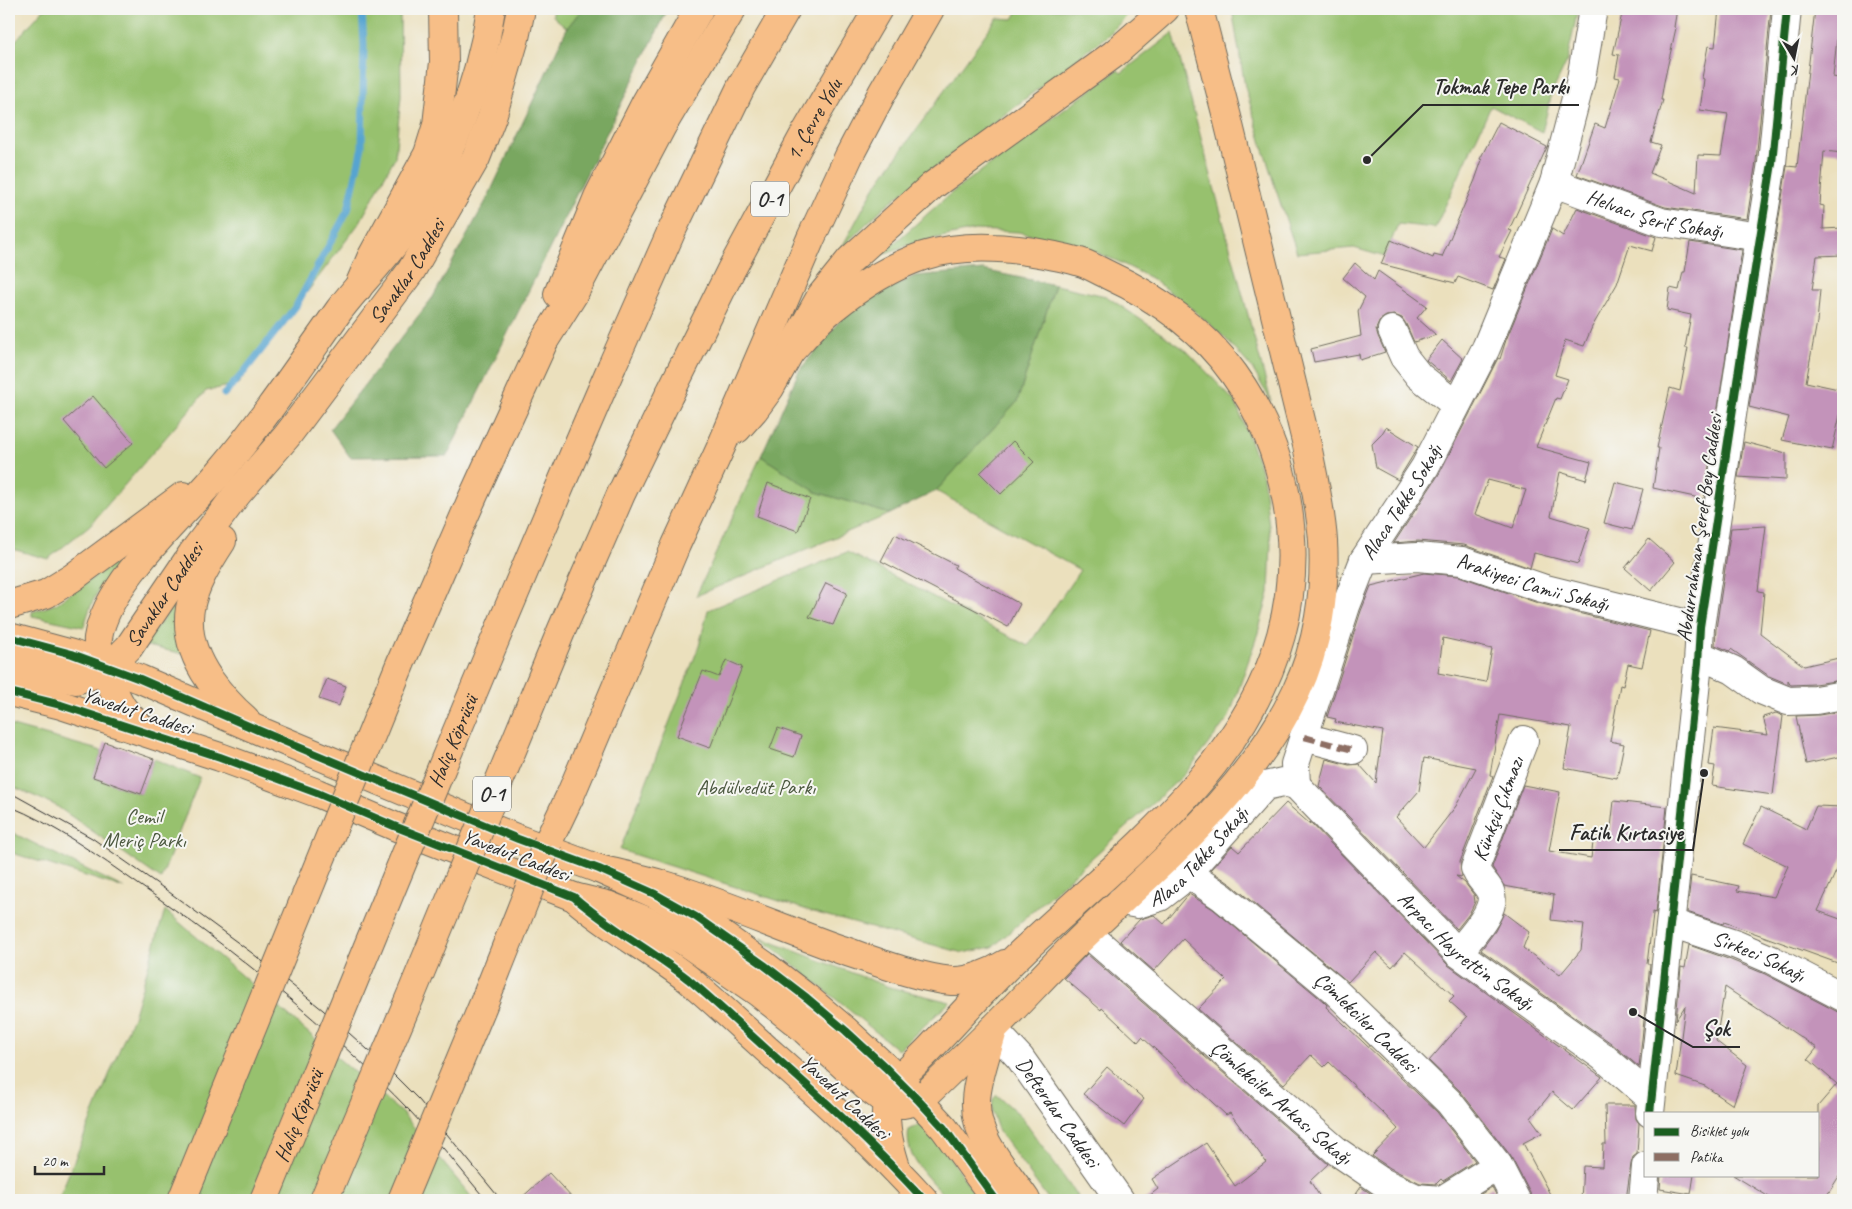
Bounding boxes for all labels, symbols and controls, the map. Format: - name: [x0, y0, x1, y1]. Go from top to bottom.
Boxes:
- north arrow: [1770, 32, 1820, 82]
- text: K: [1788, 61, 1801, 80]
- callout: Tokmak Tepe Parkı: [1423, 68, 1579, 105]
- street label: 1. Çevre Yolu: [780, 73, 848, 165]
- text: Tokmak Tepe Parkı: [1433, 73, 1571, 101]
- road number: O-1: [751, 182, 789, 216]
- street label: Helvacı Şerif Sokağı: [1583, 183, 1726, 244]
- street label: Savaklar Caddesi: [363, 212, 453, 329]
- street label: Abdurrahman Şeref Bey Caddesi: [1670, 409, 1728, 644]
- street label: Alaca Tekke Sokağı: [1355, 439, 1448, 564]
- street label: Savaklar Caddesi: [120, 535, 211, 652]
- street label: Arakiyeci Camii Sokağı: [1455, 548, 1613, 617]
- street label: Yavedut Caddesi: [79, 681, 198, 742]
- street label: Haliç Köprüsü: [422, 689, 484, 791]
- street label: Künkçü Çıkmazı: [1466, 751, 1530, 865]
- park label: Abdülvedüt Parkı: [697, 774, 816, 800]
- road number: O-1: [473, 776, 511, 812]
- street label: Alaca Tekke Sokağı: [1146, 800, 1254, 913]
- park label: Cemil Meriç Parkı: [102, 803, 187, 853]
- callout: Fatih Kırtasiye: [1559, 813, 1693, 850]
- text: Fatih Kırtasiye: [1569, 819, 1684, 847]
- street label: Yavedut Caddesi: [458, 823, 576, 889]
- street label: Arpacı Hayrettin Sokağı: [1392, 886, 1540, 1017]
- street label: Sirkeci Sokağı: [1709, 925, 1810, 988]
- street label: Çömlekciler Caddesi: [1309, 966, 1427, 1081]
- callout: Şok: [1693, 1010, 1740, 1047]
- text: Şok: [1703, 1015, 1731, 1043]
- street label: Çömlekciler Arkası Sokağı: [1206, 1034, 1358, 1171]
- street label: Yavedut Caddesi: [795, 1049, 898, 1147]
- street label: Defterdar Caddesi: [1010, 1052, 1108, 1175]
- street label: Haliç Köprüsü: [268, 1064, 330, 1166]
- legend: [1644, 1112, 1820, 1176]
- text: Bisiklet yolu: [1690, 1122, 1750, 1141]
- scale bar: [35, 1144, 104, 1176]
- text: Patika: [1690, 1148, 1724, 1167]
- text: 20 m: [42, 1152, 69, 1171]

